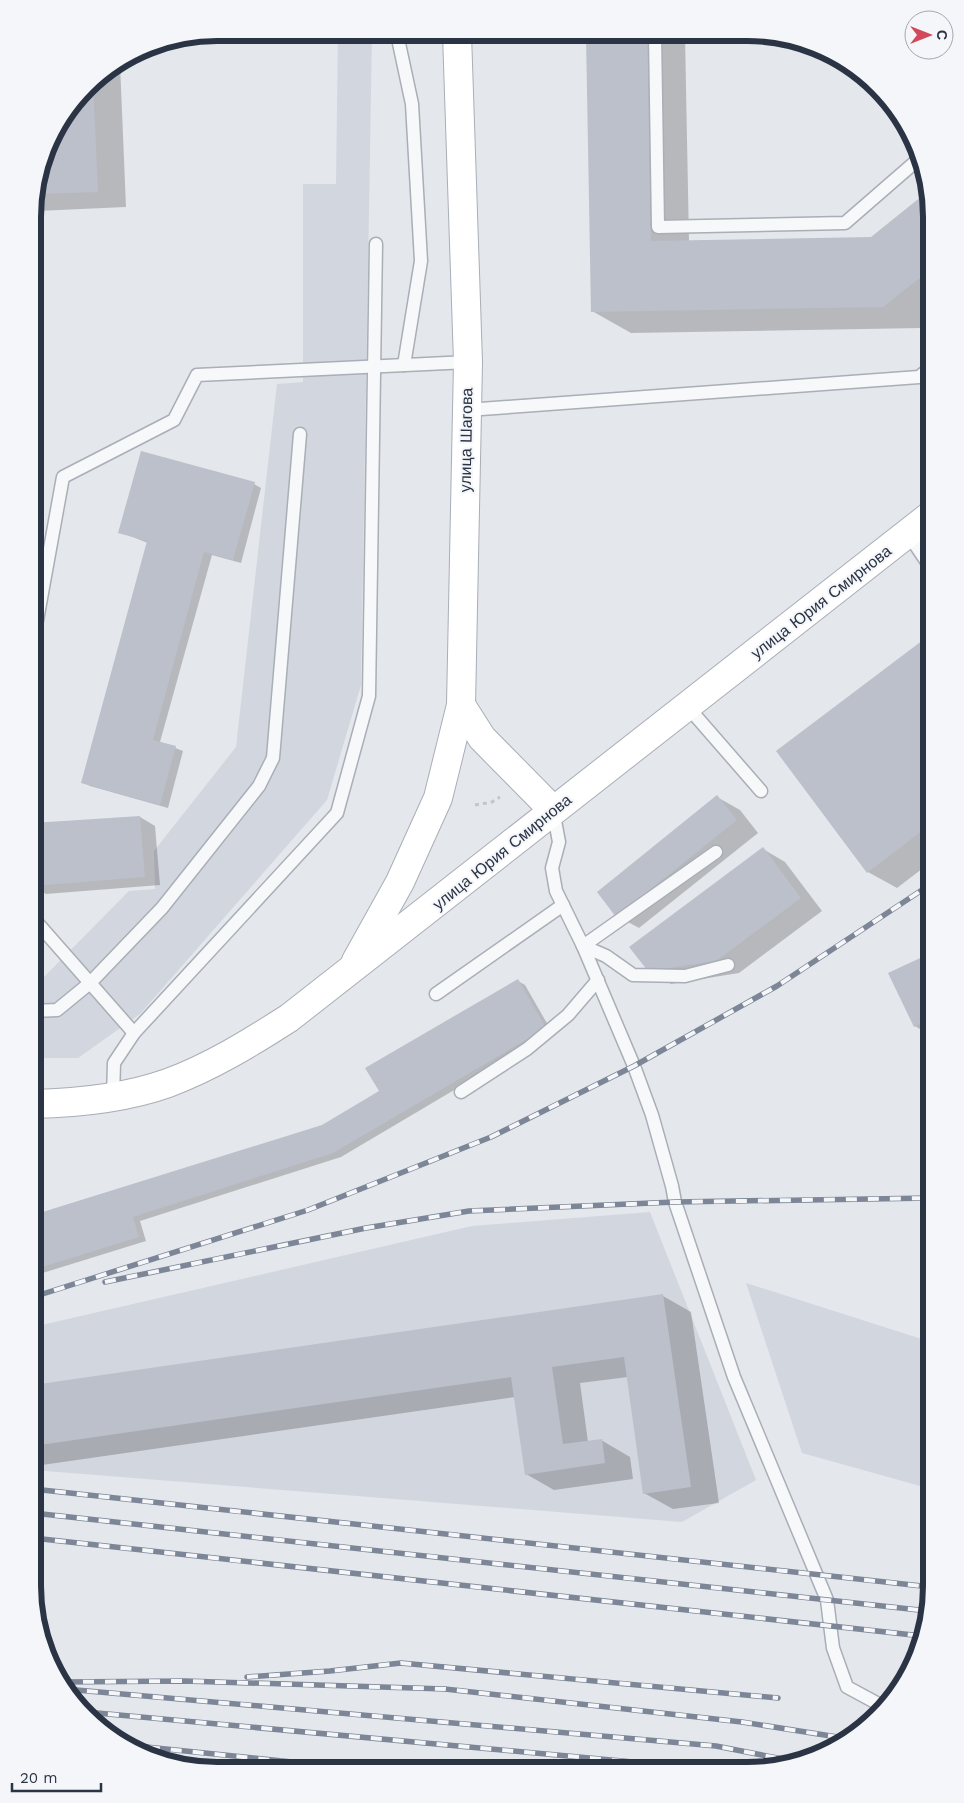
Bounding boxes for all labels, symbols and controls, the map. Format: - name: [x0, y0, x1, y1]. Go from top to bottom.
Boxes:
- north arrow: [904, 10, 954, 60]
- text: С: [934, 30, 950, 40]
- street label: улица Шагова: [456, 387, 476, 492]
- street label: улица Юрия Смирнова: [747, 541, 895, 663]
- street label: улица Юрия Смирнова: [429, 790, 575, 914]
- scale bar: [12, 1760, 101, 1792]
- text: 20 m: [20, 1769, 58, 1787]

